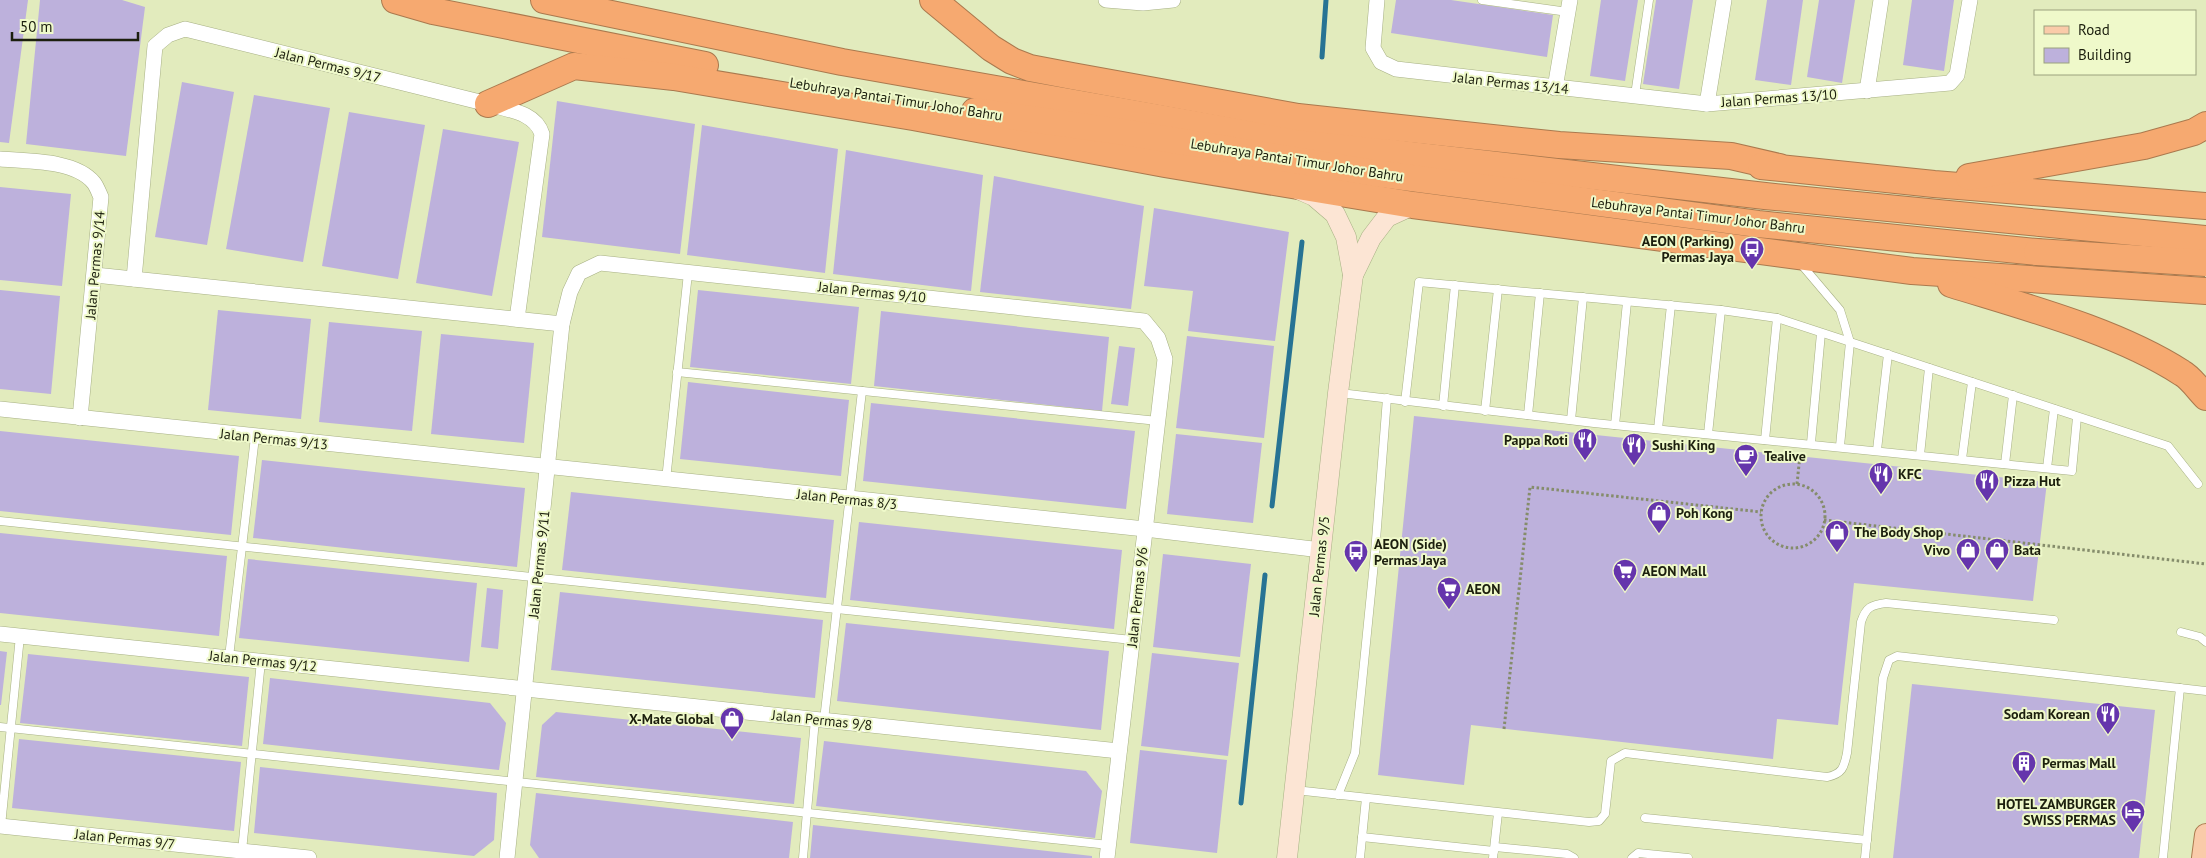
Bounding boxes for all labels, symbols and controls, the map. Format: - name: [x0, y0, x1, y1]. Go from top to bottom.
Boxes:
- scale bar: [12, 10, 139, 42]
- legend: [2034, 10, 2196, 75]
- text: 50 m: [20, 17, 53, 36]
- text: Road: [2078, 20, 2110, 39]
- street label: Jalan Permas 9/17: [272, 43, 383, 87]
- text: Building: [2078, 45, 2132, 64]
- street label: Jalan Permas 13/14: [1451, 68, 1570, 98]
- street label: Lebuhraya Pantai Timur Johor Bahru: [788, 73, 1004, 125]
- street label: Jalan Permas 13/10: [1719, 85, 1838, 111]
- street label: Lebuhraya Pantai Timur Johor Bahru: [1189, 134, 1405, 186]
- street label: Lebuhraya Pantai Timur Johor Bahru: [1590, 193, 1806, 237]
- street label: Jalan Permas 9/14: [81, 210, 109, 321]
- place label: AEON (Parking) Permas Jaya: [1642, 232, 1734, 266]
- bus stop icon: AEON (Parking) Permas Jaya: [1739, 236, 1765, 270]
- street label: Jalan Permas 9/10: [816, 277, 927, 307]
- street label: Jalan Permas 9/13: [218, 424, 329, 454]
- restaurant icon: Pappa Roti: [1572, 427, 1598, 461]
- place label: Pappa Roti: [1504, 431, 1568, 449]
- restaurant icon: Sushi King: [1621, 432, 1647, 466]
- place label: Sushi King: [1652, 436, 1715, 454]
- cafe icon: Tealive: [1733, 443, 1759, 477]
- place label: Tealive: [1764, 447, 1806, 465]
- restaurant icon: KFC: [1868, 461, 1894, 495]
- place label: KFC: [1898, 465, 1922, 483]
- restaurant icon: Pizza Hut: [1974, 468, 2000, 502]
- place label: Pizza Hut: [2004, 472, 2061, 490]
- street label: Jalan Permas 8/3: [795, 485, 898, 513]
- shop icon: Poh Kong: [1646, 500, 1672, 534]
- place label: Poh Kong: [1676, 504, 1733, 522]
- street label: Jalan Permas 9/11: [524, 509, 554, 620]
- street label: Jalan Permas 9/5: [1305, 515, 1333, 618]
- shop icon: The Body Shop: [1824, 519, 1850, 553]
- place label: The Body Shop: [1854, 523, 1944, 541]
- place label: AEON (Side) Permas Jaya: [1374, 535, 1447, 569]
- shop icon: Vivo: [1955, 537, 1981, 571]
- shop icon: Bata: [1984, 537, 2010, 571]
- bus stop icon: AEON (Side) Permas Jaya: [1343, 539, 1369, 573]
- place label: Vivo: [1923, 541, 1950, 559]
- place label: Bata: [2014, 541, 2041, 559]
- street label: Jalan Permas 9/6: [1123, 546, 1151, 649]
- supermarket icon: AEON Mall: [1612, 558, 1638, 592]
- place label: AEON Mall: [1642, 562, 1707, 580]
- supermarket icon: AEON: [1436, 576, 1462, 610]
- place label: AEON: [1466, 580, 1500, 598]
- street label: Jalan Permas 9/12: [207, 646, 318, 676]
- restaurant icon: Sodam Korean: [2095, 701, 2121, 735]
- place label: Sodam Korean: [2004, 705, 2090, 723]
- shop icon: X-Mate Global: [719, 706, 745, 740]
- street label: Jalan Permas 9/8: [770, 706, 873, 734]
- place label: X-Mate Global: [629, 710, 715, 728]
- building icon: Permas Mall: [2011, 750, 2037, 784]
- place label: Permas Mall: [2042, 754, 2116, 772]
- place label: HOTEL ZAMBURGER SWISS PERMAS: [1997, 795, 2117, 829]
- hotel icon: HOTEL ZAMBURGER SWISS PERMAS: [2120, 799, 2146, 833]
- street label: Jalan Permas 9/7: [73, 825, 176, 853]

